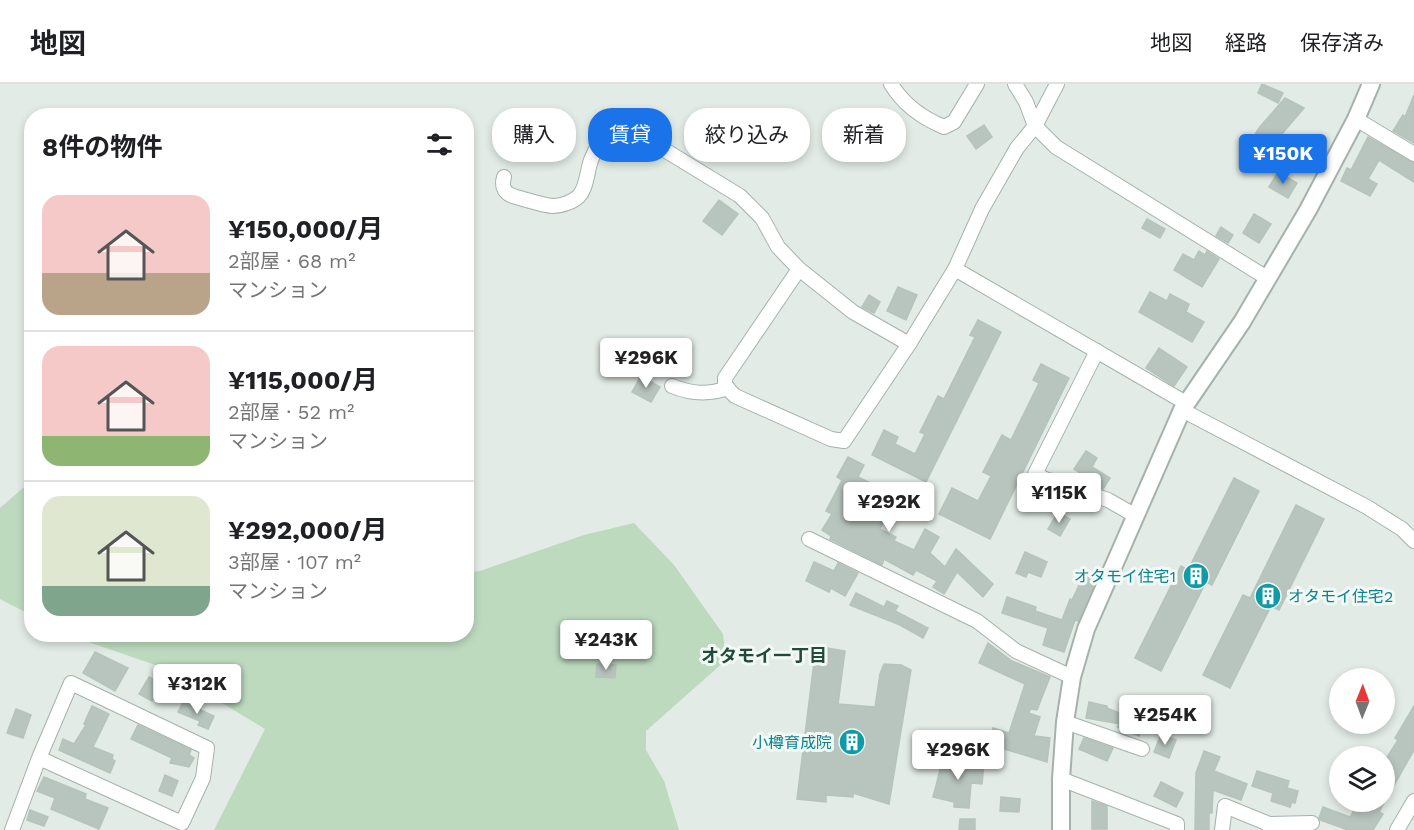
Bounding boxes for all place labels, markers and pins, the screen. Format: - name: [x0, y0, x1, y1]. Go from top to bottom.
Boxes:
- pin: ¥150K: [1241, 134, 1325, 185]
- pin: ¥296K: [604, 338, 688, 389]
- pin: ¥115K: [1017, 473, 1101, 524]
- pin: ¥292K: [847, 482, 931, 533]
- building icon: オタモイ住宅1: [1181, 561, 1211, 591]
- place label: オタモイ住宅1: [1074, 567, 1176, 586]
- building icon: オタモイ住宅2: [1253, 581, 1283, 611]
- place label: オタモイ住宅2: [1288, 587, 1393, 606]
- pin: ¥243K: [564, 620, 648, 671]
- pin: ¥312K: [155, 664, 239, 715]
- pin: ¥254K: [1123, 695, 1207, 746]
- building icon: 小樽育成院: [837, 727, 867, 757]
- pin: ¥296K: [916, 730, 1000, 781]
- place label: 小樽育成院: [752, 733, 832, 752]

